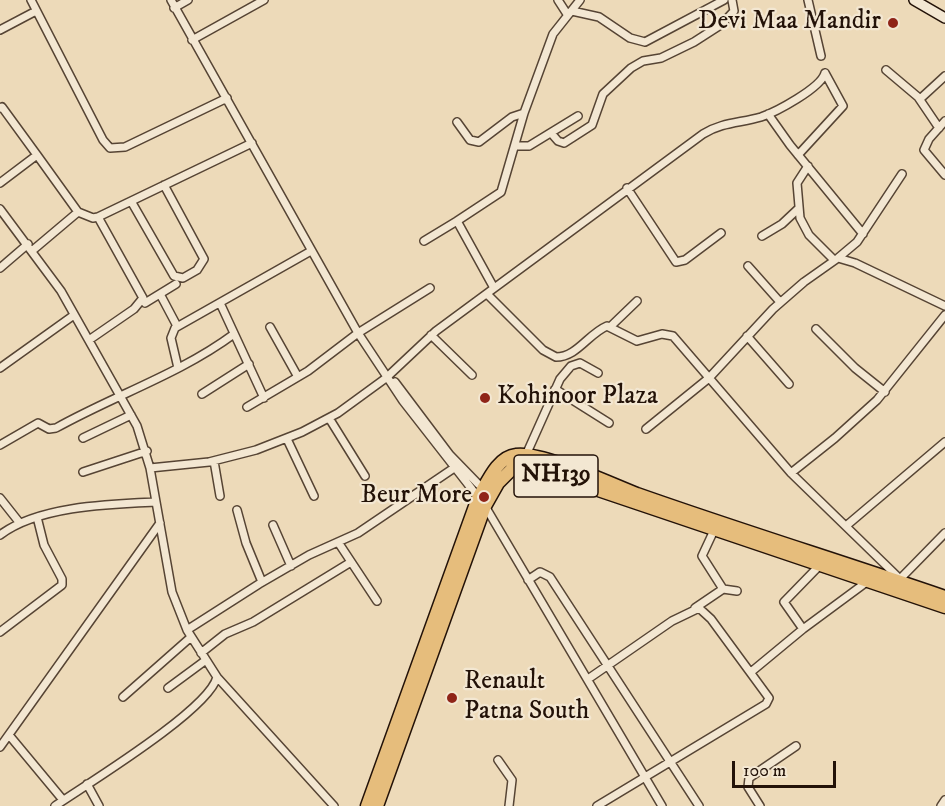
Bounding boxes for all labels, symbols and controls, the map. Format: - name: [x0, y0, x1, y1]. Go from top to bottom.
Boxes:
- place label: Devi Maa Mandir: [698, 7, 881, 39]
- marker: Devi Maa Mandir: [886, 16, 900, 30]
- place label: Kohinoor Plaza: [497, 382, 658, 414]
- marker: Kohinoor Plaza: [478, 391, 492, 405]
- road number: NH139: [514, 455, 598, 497]
- place label: Beur More: [361, 481, 472, 513]
- marker: Beur More: [477, 490, 491, 504]
- place label: Renault Patna South: [464, 667, 589, 728]
- marker: Renault Patna South: [445, 691, 459, 705]
- scale bar: [735, 749, 838, 787]
- text: 100 m: [743, 760, 786, 782]

